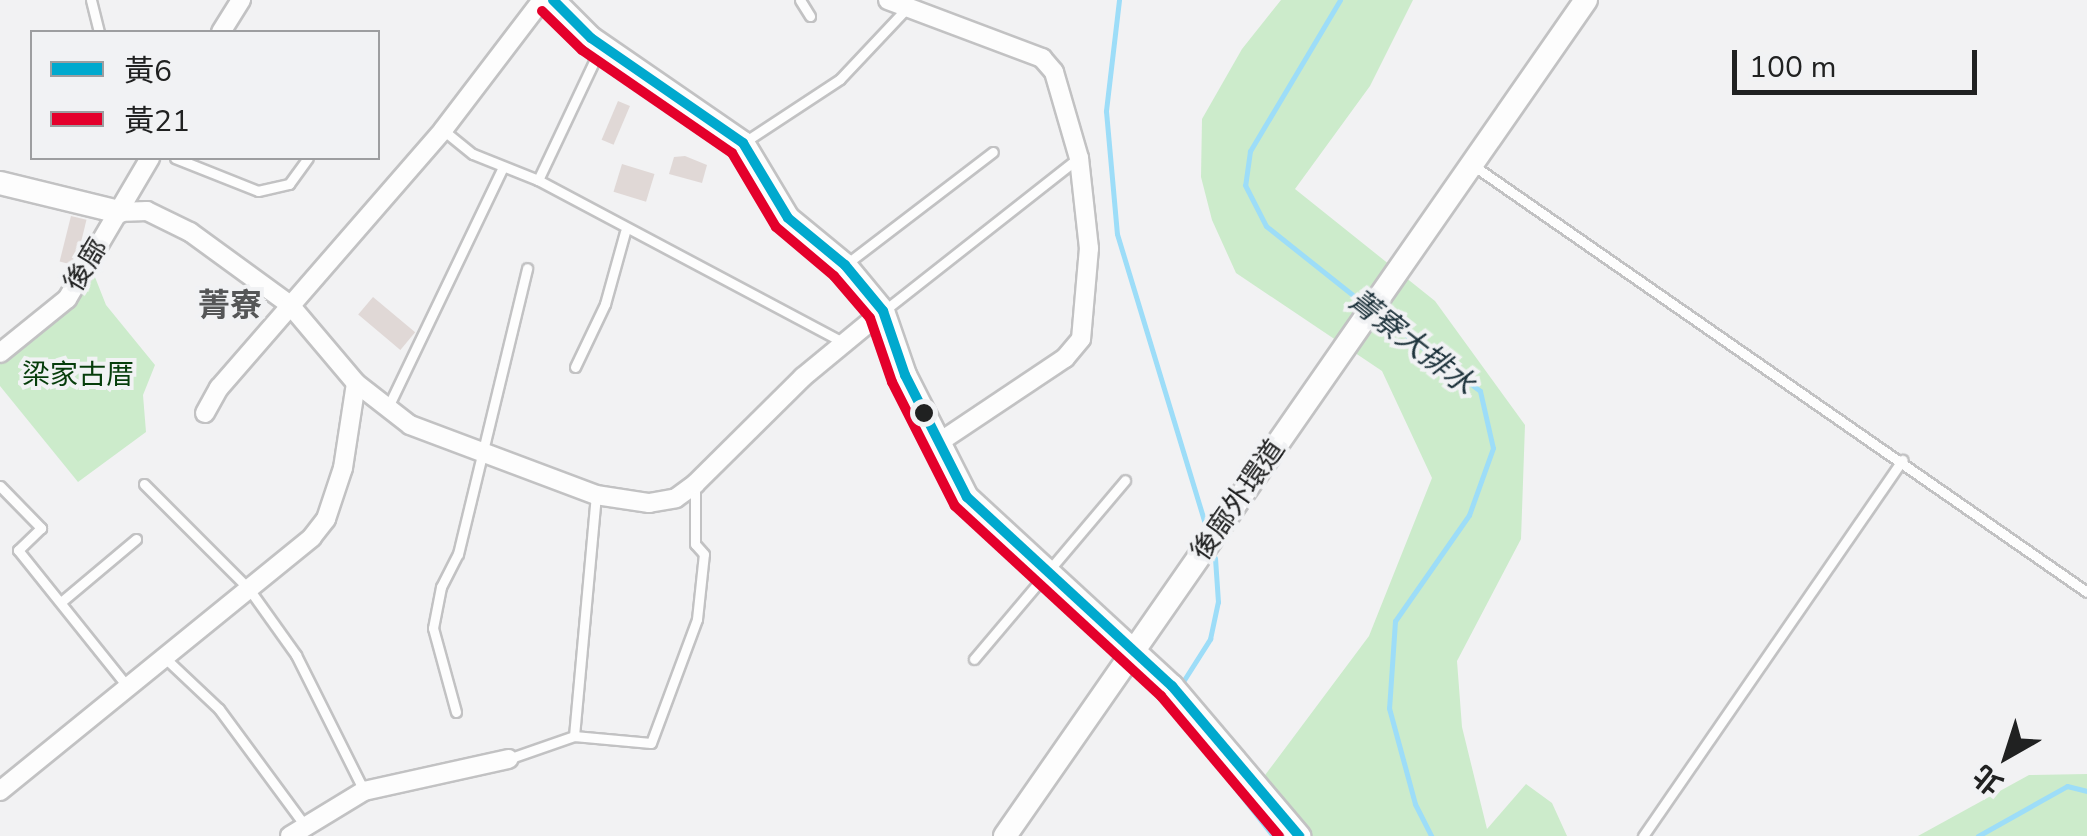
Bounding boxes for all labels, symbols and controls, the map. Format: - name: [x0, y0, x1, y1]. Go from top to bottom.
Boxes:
- legend: [30, 30, 380, 160]
- scale bar: [1737, 30, 1982, 92]
- text: 100 m: [1749, 47, 1836, 88]
- text: 黃6: [124, 51, 172, 92]
- text: 黃21: [124, 101, 190, 142]
- street label: 後廍: [57, 232, 115, 298]
- water label: 菁寮大排水: [1341, 283, 1481, 403]
- district label: 菁寮: [198, 287, 262, 325]
- park label: 梁家古厝: [22, 358, 134, 392]
- unlabelled marker: [914, 403, 934, 423]
- street label: 後廍外環道: [1184, 433, 1292, 567]
- north arrow: [1957, 706, 2057, 806]
- text: 北: [1965, 756, 2011, 803]

